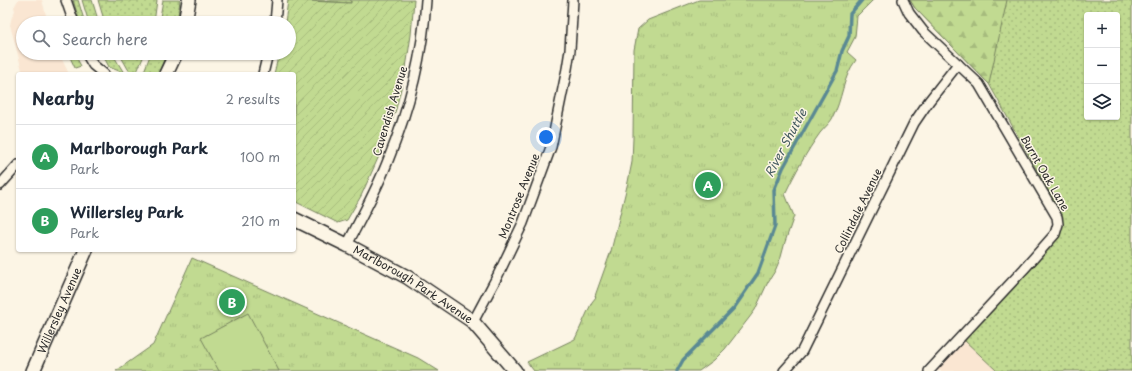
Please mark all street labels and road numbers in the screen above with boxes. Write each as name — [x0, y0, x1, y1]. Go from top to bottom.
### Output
street label: Cavendish Avenue — [368, 64, 411, 158]
street label: Burnt Oak Lane — [1017, 132, 1074, 214]
street label: Montrose Avenue — [494, 151, 543, 241]
street label: Collindale Avenue — [830, 165, 886, 256]
street label: Marlborough Park Avenue — [350, 241, 476, 327]
street label: Willersley Avenue — [33, 265, 85, 356]

